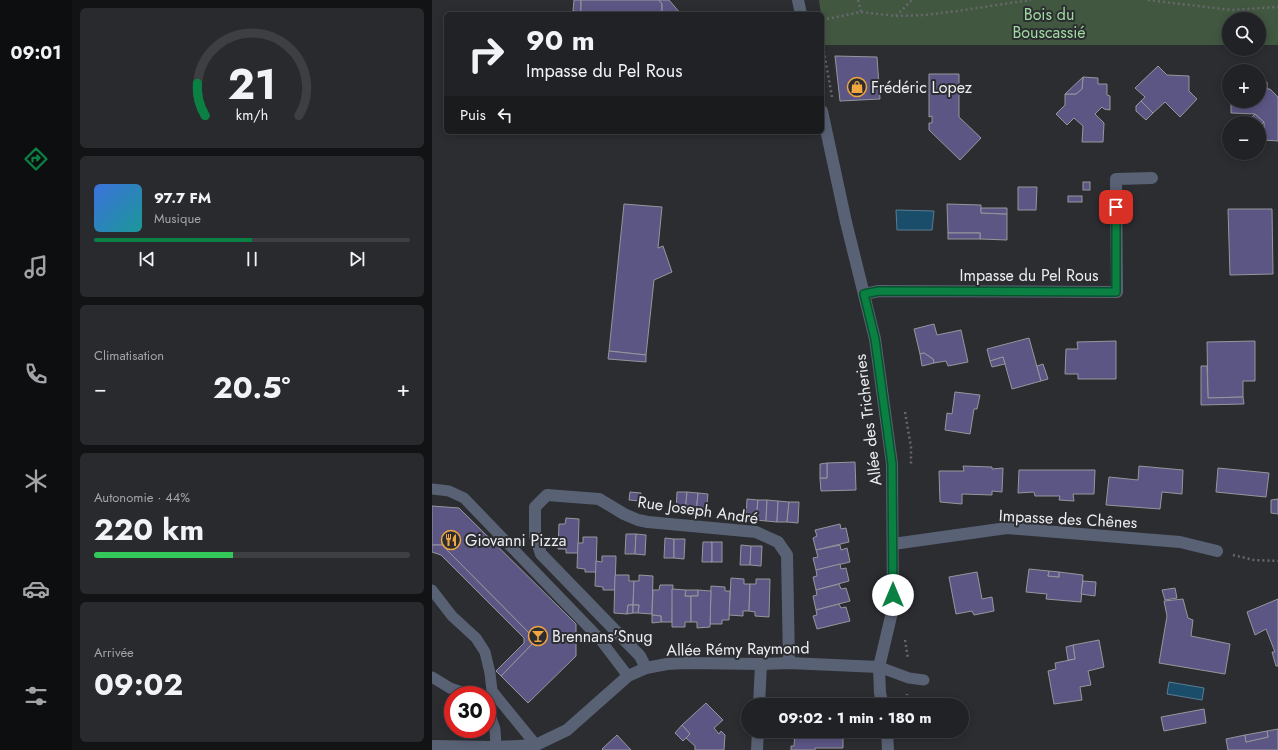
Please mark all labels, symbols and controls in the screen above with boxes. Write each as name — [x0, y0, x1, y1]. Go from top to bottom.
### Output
park label: Bois du Bouscassié — [1012, 3, 1086, 44]
map controls — [1222, 12, 1266, 160]
button: search — [1222, 12, 1266, 56]
text: 90 m — [526, 20, 595, 61]
icon: right — [460, 28, 512, 80]
text: 09:01 — [11, 40, 61, 66]
text: 21 — [228, 54, 276, 115]
text: Impasse du Pel Rous — [526, 58, 682, 84]
button: + — [1222, 64, 1266, 108]
shop icon: Frédéric Lopez — [846, 76, 868, 98]
place label: Frédéric Lopez — [871, 76, 973, 99]
text: Puis — [460, 104, 486, 126]
icon: left — [494, 104, 516, 126]
text: km/h — [236, 105, 268, 125]
button: − — [1222, 116, 1266, 160]
icon: directions — [22, 145, 50, 173]
text: 97.7 FM — [154, 187, 211, 209]
pin — [1099, 190, 1133, 224]
icon: arrive — [1105, 196, 1127, 218]
text: Musique — [154, 209, 201, 228]
icon: previous — [136, 248, 158, 270]
icon: pause — [241, 248, 263, 270]
icon: next — [346, 248, 368, 270]
icon: music — [22, 253, 50, 281]
street label: Impasse du Pel Rous — [959, 264, 1099, 287]
text: Climatisation — [94, 346, 164, 365]
street label: Allée des Tricheries — [849, 353, 887, 487]
icon: phone — [22, 360, 50, 388]
text: 20.5° — [213, 366, 290, 409]
text: − — [94, 372, 107, 404]
text: + — [396, 372, 410, 404]
icon: climate — [22, 467, 50, 495]
text: Autonomie · 44% — [94, 488, 190, 507]
street label: Rue Joseph André — [636, 490, 760, 530]
street label: Impasse des Chênes — [998, 504, 1138, 534]
text: 220 km — [94, 508, 204, 551]
restaurant icon: Giovanni Pizza — [440, 529, 462, 551]
place label: Giovanni Pizza — [465, 529, 566, 552]
position arrow — [872, 574, 914, 616]
icon: car — [22, 575, 50, 603]
bar icon: Brennans'Snug — [527, 625, 549, 647]
place label: Brennans'Snug — [552, 625, 653, 648]
street label: Allée Rémy Raymond — [666, 636, 810, 662]
text: Arrivée — [94, 643, 134, 662]
text: 09:02 — [94, 663, 183, 706]
icon: filters — [22, 682, 50, 710]
speed limit sign: 30 — [444, 686, 496, 738]
text: 09:02 · 1 min · 180 m — [778, 707, 932, 729]

